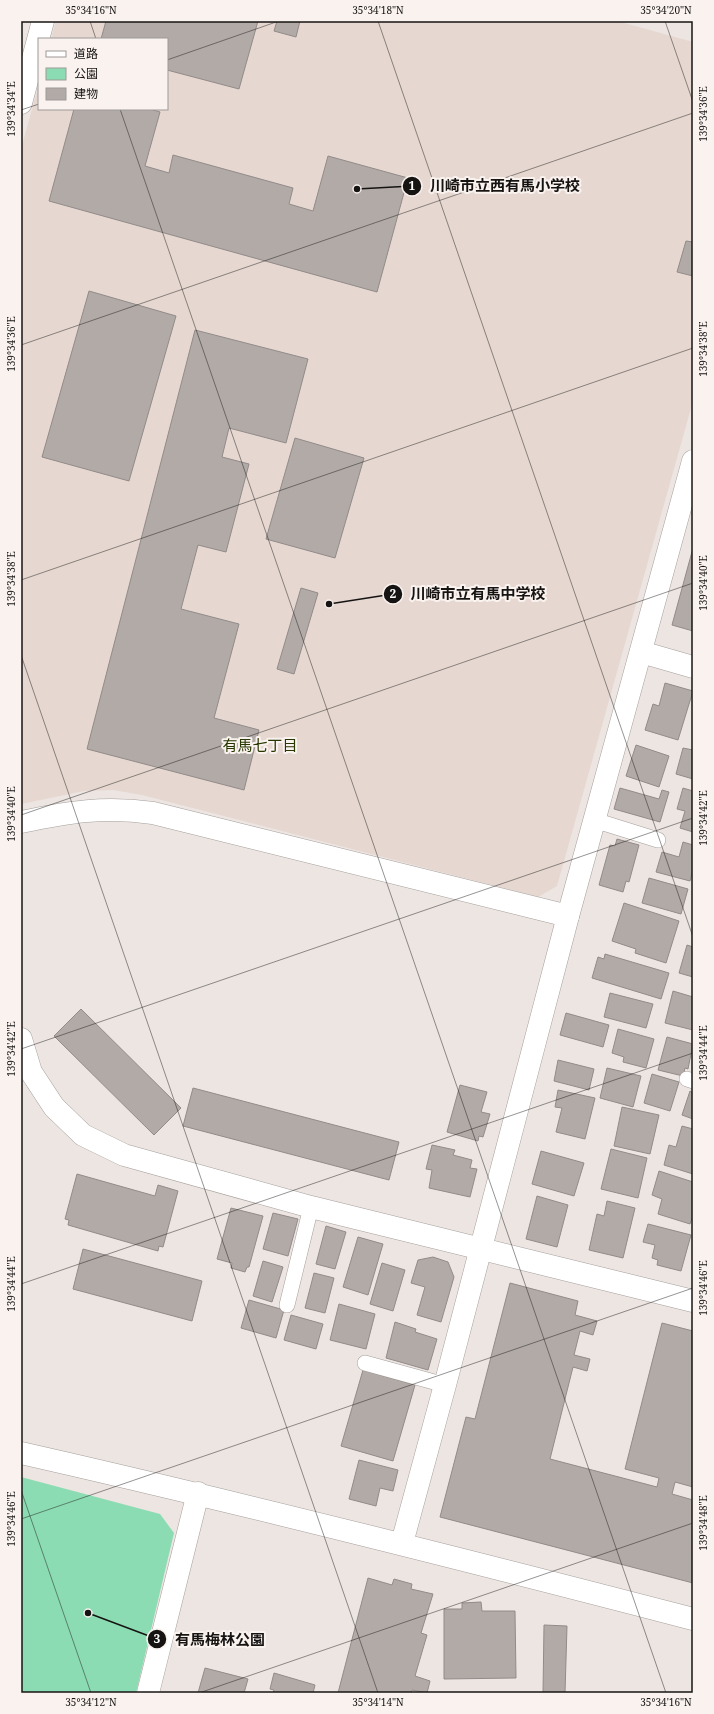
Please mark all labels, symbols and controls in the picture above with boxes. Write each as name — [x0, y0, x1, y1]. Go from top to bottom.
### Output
text: 35°34'16"N — [65, 3, 117, 17]
text: 35°34'18"N — [352, 3, 404, 17]
text: 35°34'20"N — [640, 3, 692, 17]
legend — [38, 38, 168, 110]
text: 道路 — [74, 45, 98, 62]
text: 公園 — [74, 65, 98, 82]
text: 139°34'34"E — [4, 81, 18, 137]
text: 建物 — [74, 85, 98, 102]
text: 139°34'36"E — [696, 86, 710, 142]
callout: 川崎市立西有馬小学校 — [402, 172, 588, 199]
text: 川崎市立西有馬小学校 — [430, 175, 580, 195]
text: 1 — [409, 177, 416, 194]
text: 139°34'36"E — [4, 316, 18, 372]
text: 139°34'38"E — [696, 321, 710, 377]
text: 139°34'38"E — [4, 551, 18, 607]
text: 139°34'40"E — [696, 555, 710, 611]
callout: 川崎市立有馬中学校 — [383, 580, 554, 607]
text: 川崎市立有馬中学校 — [410, 583, 546, 603]
text: 2 — [390, 585, 397, 602]
district label: 有馬七丁目 — [222, 735, 298, 755]
text: 139°34'40"E — [4, 786, 18, 842]
text: 139°34'42"E — [696, 790, 710, 846]
text: 139°34'42"E — [4, 1021, 18, 1077]
text: 139°34'44"E — [696, 1025, 710, 1081]
text: 139°34'44"E — [4, 1256, 18, 1312]
text: 139°34'46"E — [696, 1260, 710, 1316]
text: 139°34'46"E — [4, 1491, 18, 1547]
text: 139°34'48"E — [696, 1495, 710, 1551]
callout: 有馬梅林公園 — [147, 1626, 273, 1653]
text: 有馬梅林公園 — [175, 1629, 265, 1649]
text: 3 — [154, 1630, 161, 1647]
text: 35°34'12"N — [65, 1695, 117, 1709]
text: 35°34'14"N — [352, 1695, 404, 1709]
text: 35°34'16"N — [640, 1695, 692, 1709]

